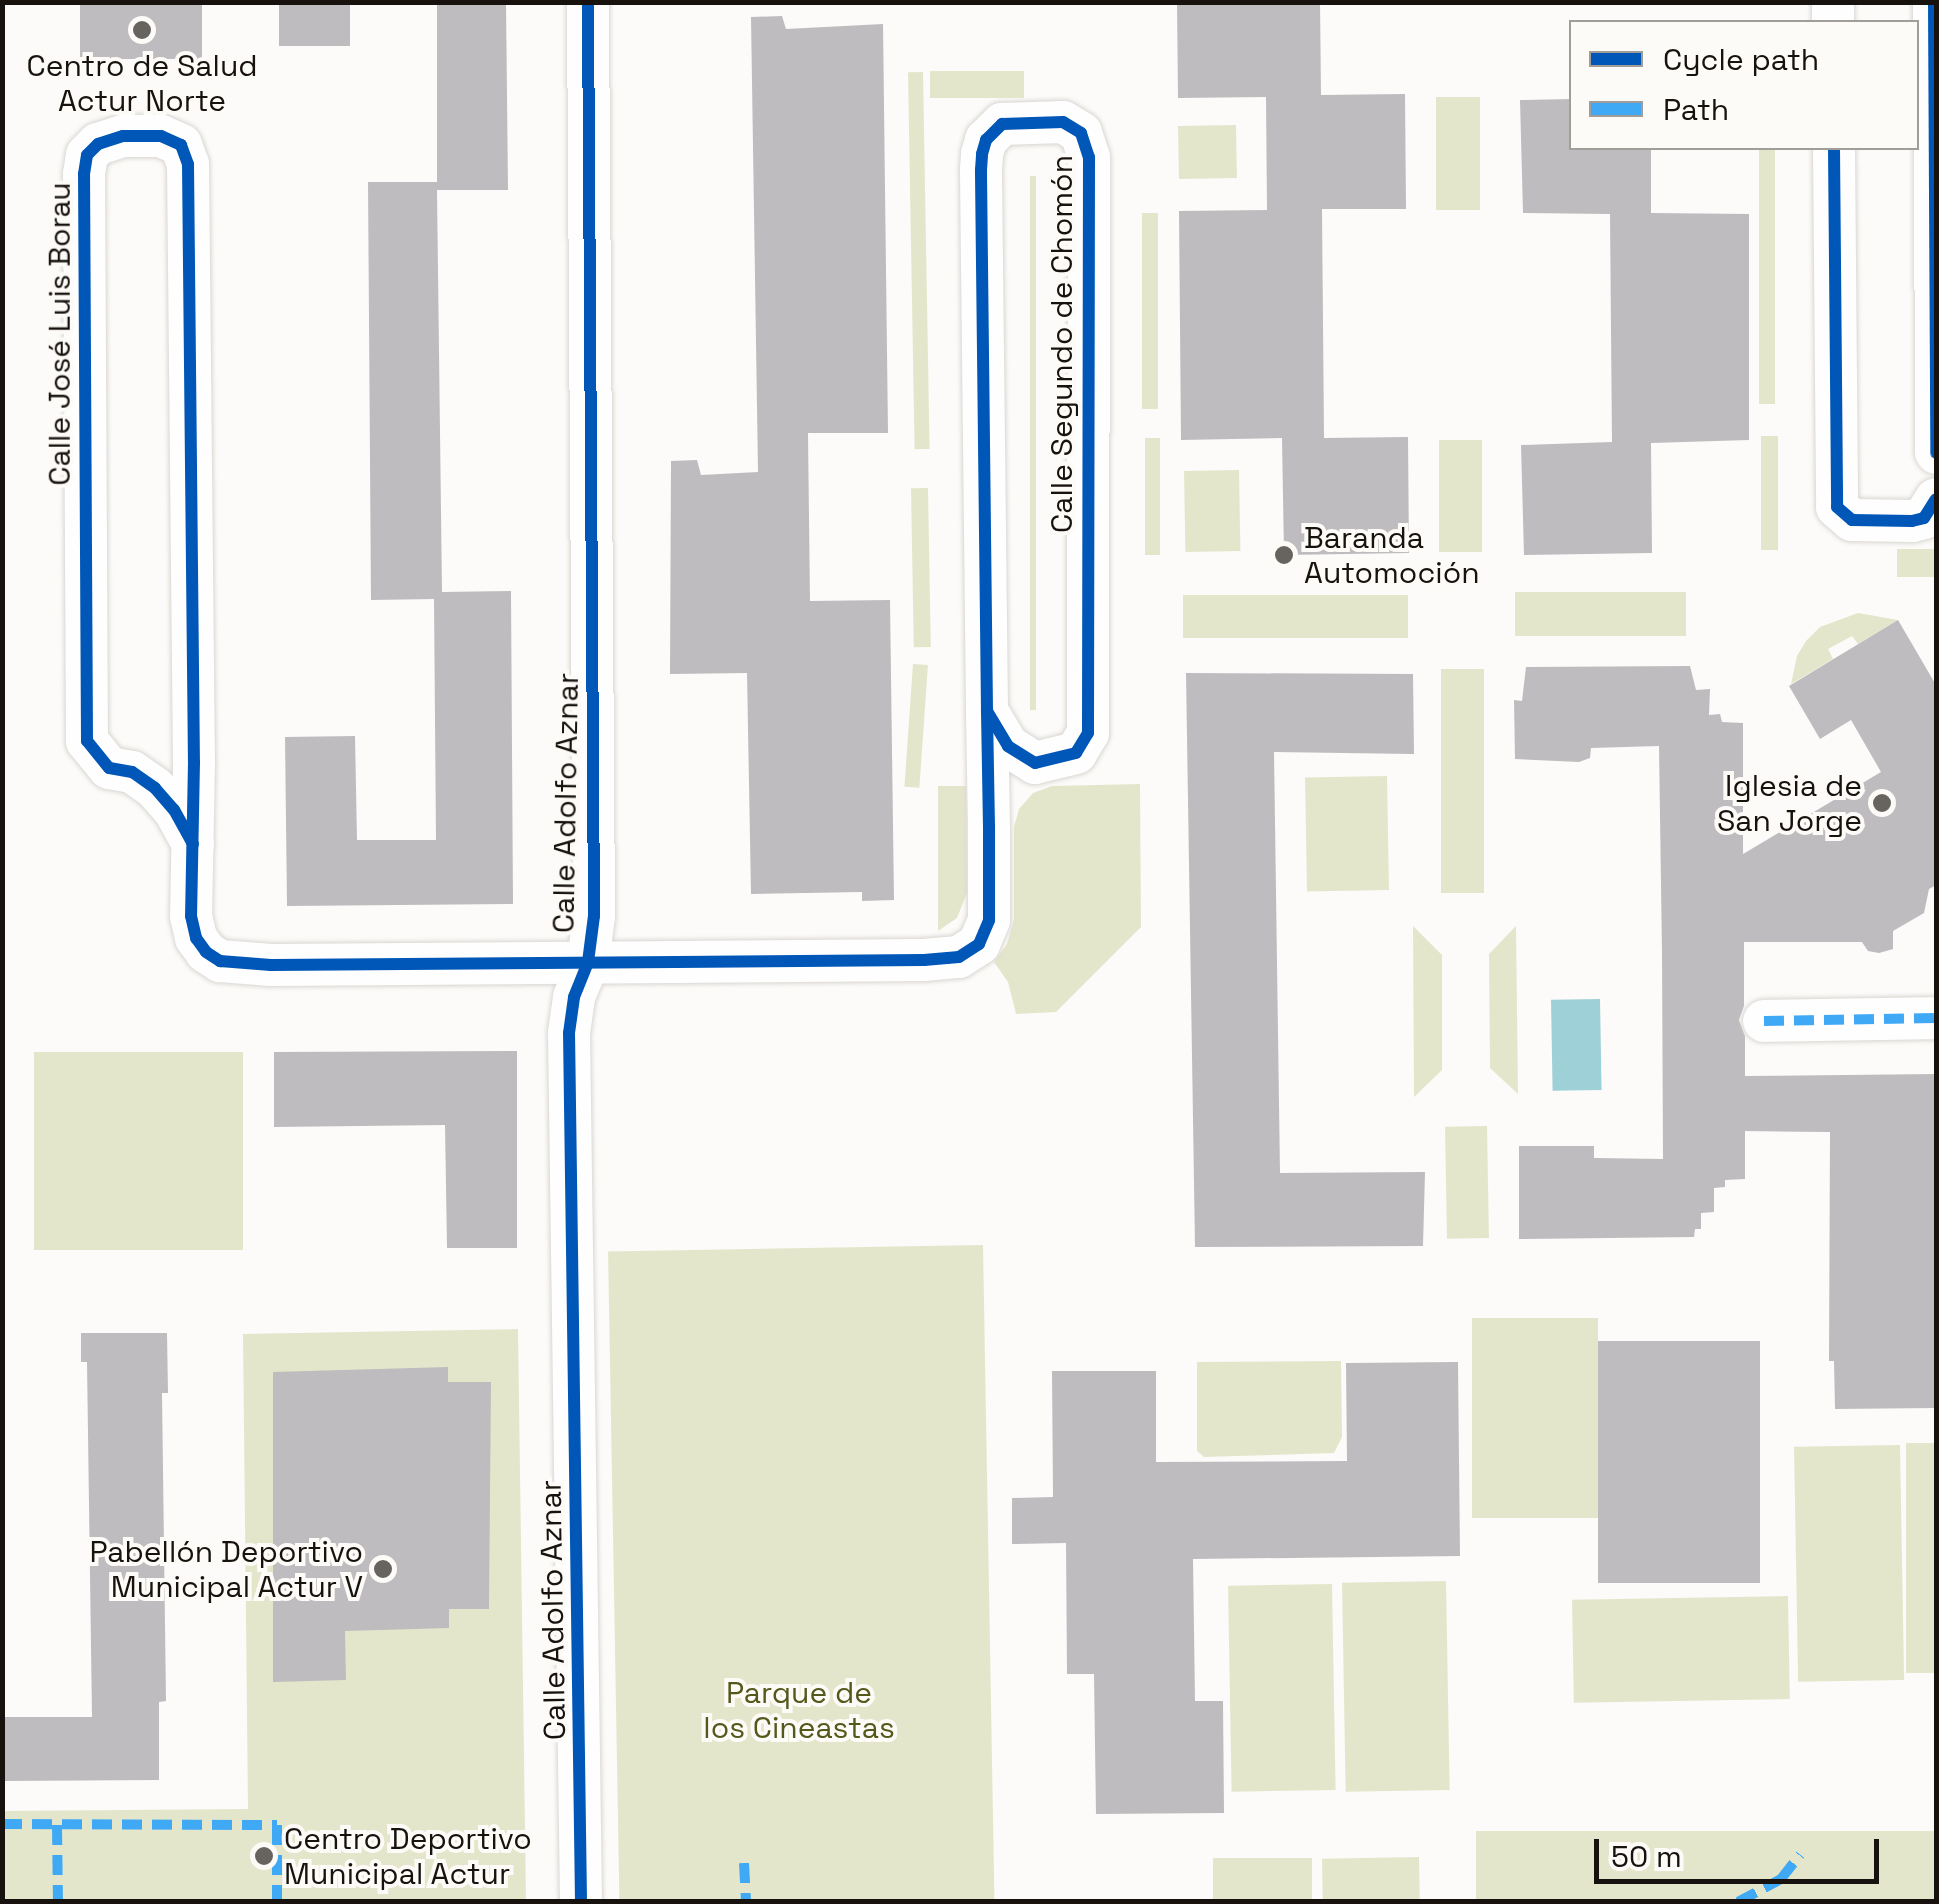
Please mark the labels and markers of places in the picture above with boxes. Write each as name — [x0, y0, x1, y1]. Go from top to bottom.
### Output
marker: Centro de Salud Actur Norte — [129, 17, 155, 43]
place label: Centro de Salud Actur Norte — [26, 48, 258, 118]
place label: Baranda Automoción — [1304, 520, 1480, 590]
marker: Baranda Automoción — [1273, 544, 1295, 566]
place label: Iglesia de San Jorge — [1717, 768, 1862, 838]
marker: Iglesia de San Jorge — [1871, 792, 1893, 814]
place label: Pabellón Deportivo Municipal Actur V — [90, 1534, 363, 1604]
marker: Pabellón Deportivo Municipal Actur V — [372, 1558, 394, 1580]
place label: Centro Deportivo Municipal Actur — [284, 1821, 532, 1892]
marker: Centro Deportivo Municipal Actur — [253, 1845, 275, 1867]

